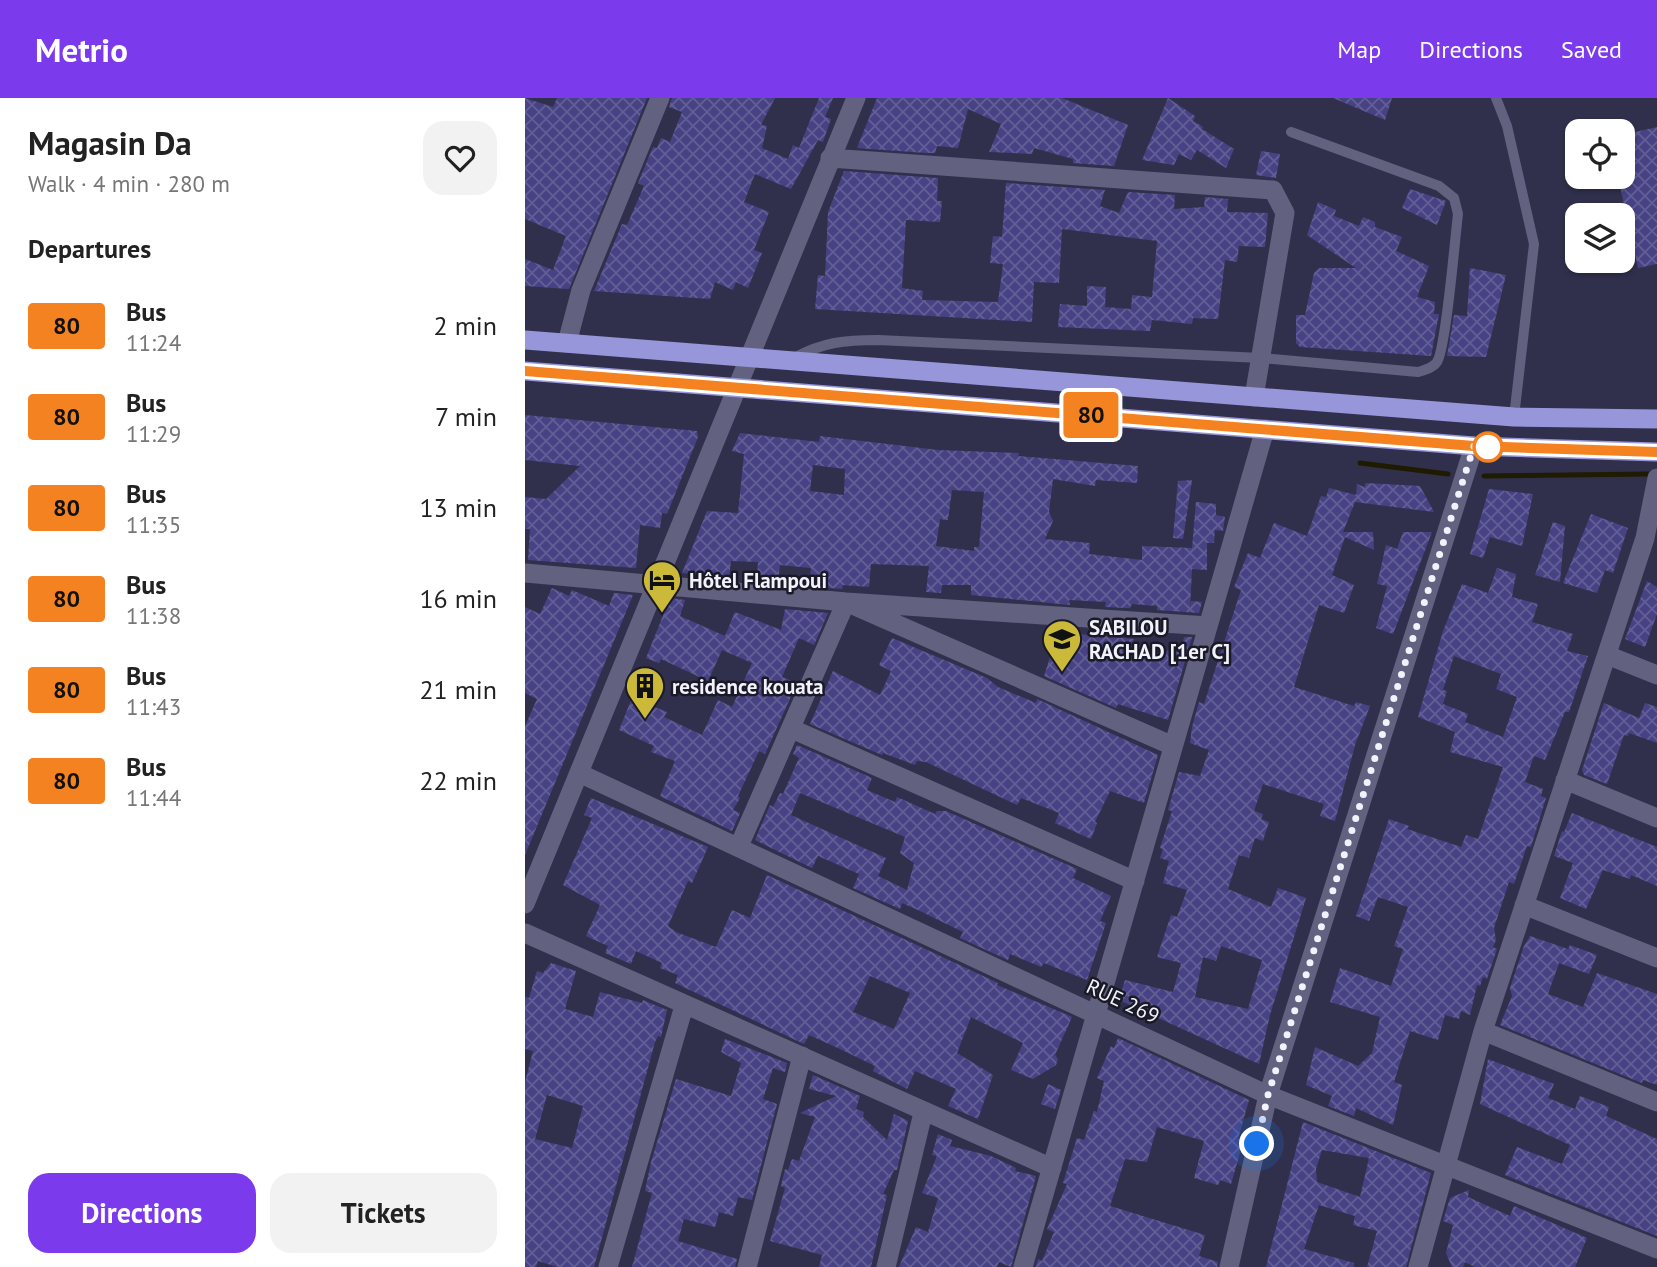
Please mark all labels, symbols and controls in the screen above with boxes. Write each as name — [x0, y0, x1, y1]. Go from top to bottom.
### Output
text: Metrio — [35, 28, 128, 71]
text: Map — [1337, 34, 1381, 65]
text: Directions — [1419, 34, 1523, 65]
text: Saved — [1561, 34, 1622, 65]
map controls — [1565, 119, 1635, 273]
button: locate — [1565, 119, 1635, 189]
text: Magasin Da — [28, 121, 192, 164]
button: heart — [423, 121, 497, 195]
text: Walk · 4 min · 280 m — [28, 169, 230, 198]
button: layers — [1565, 203, 1635, 273]
text: Departures — [28, 232, 151, 265]
text: Bus — [126, 295, 166, 328]
text: 2 min — [434, 309, 497, 342]
text: 80 — [53, 310, 80, 341]
text: 11:24 — [126, 328, 181, 357]
text: Bus — [126, 386, 166, 419]
line badge: 80 — [1059, 392, 1123, 438]
text: 80 — [1077, 399, 1105, 430]
text: 7 min — [435, 400, 497, 433]
text: 80 — [53, 401, 80, 432]
text: 11:29 — [126, 419, 181, 448]
unlabelled marker — [1473, 432, 1503, 462]
text: Bus — [126, 477, 166, 510]
text: 13 min — [419, 491, 497, 524]
text: 80 — [53, 492, 80, 523]
text: 11:35 — [126, 510, 181, 539]
hotel icon: Hôtel Flampoui — [641, 559, 683, 614]
place label: Hôtel Flampoui — [689, 567, 827, 594]
text: Bus — [126, 568, 166, 601]
text: 16 min — [419, 582, 497, 615]
text: 80 — [53, 583, 80, 614]
text: 11:38 — [126, 601, 181, 630]
place label: SABILOU RACHAD [1er C] — [1089, 614, 1230, 665]
school or university icon: SABILOU RACHAD [1er C] — [1041, 618, 1083, 673]
text: Bus — [126, 659, 166, 692]
building icon: residence kouata — [624, 665, 666, 720]
text: 21 min — [419, 673, 497, 706]
place label: residence kouata — [672, 673, 824, 700]
text: 80 — [53, 674, 80, 705]
text: 11:43 — [126, 692, 181, 721]
text: Bus — [126, 750, 166, 783]
text: 22 min — [419, 764, 497, 797]
text: 80 — [53, 765, 80, 796]
text: 11:44 — [126, 783, 181, 812]
street label: RUE 269 — [1082, 972, 1164, 1030]
your location — [1239, 1126, 1274, 1161]
button: Directions — [28, 1173, 256, 1253]
button: Tickets — [270, 1173, 497, 1253]

